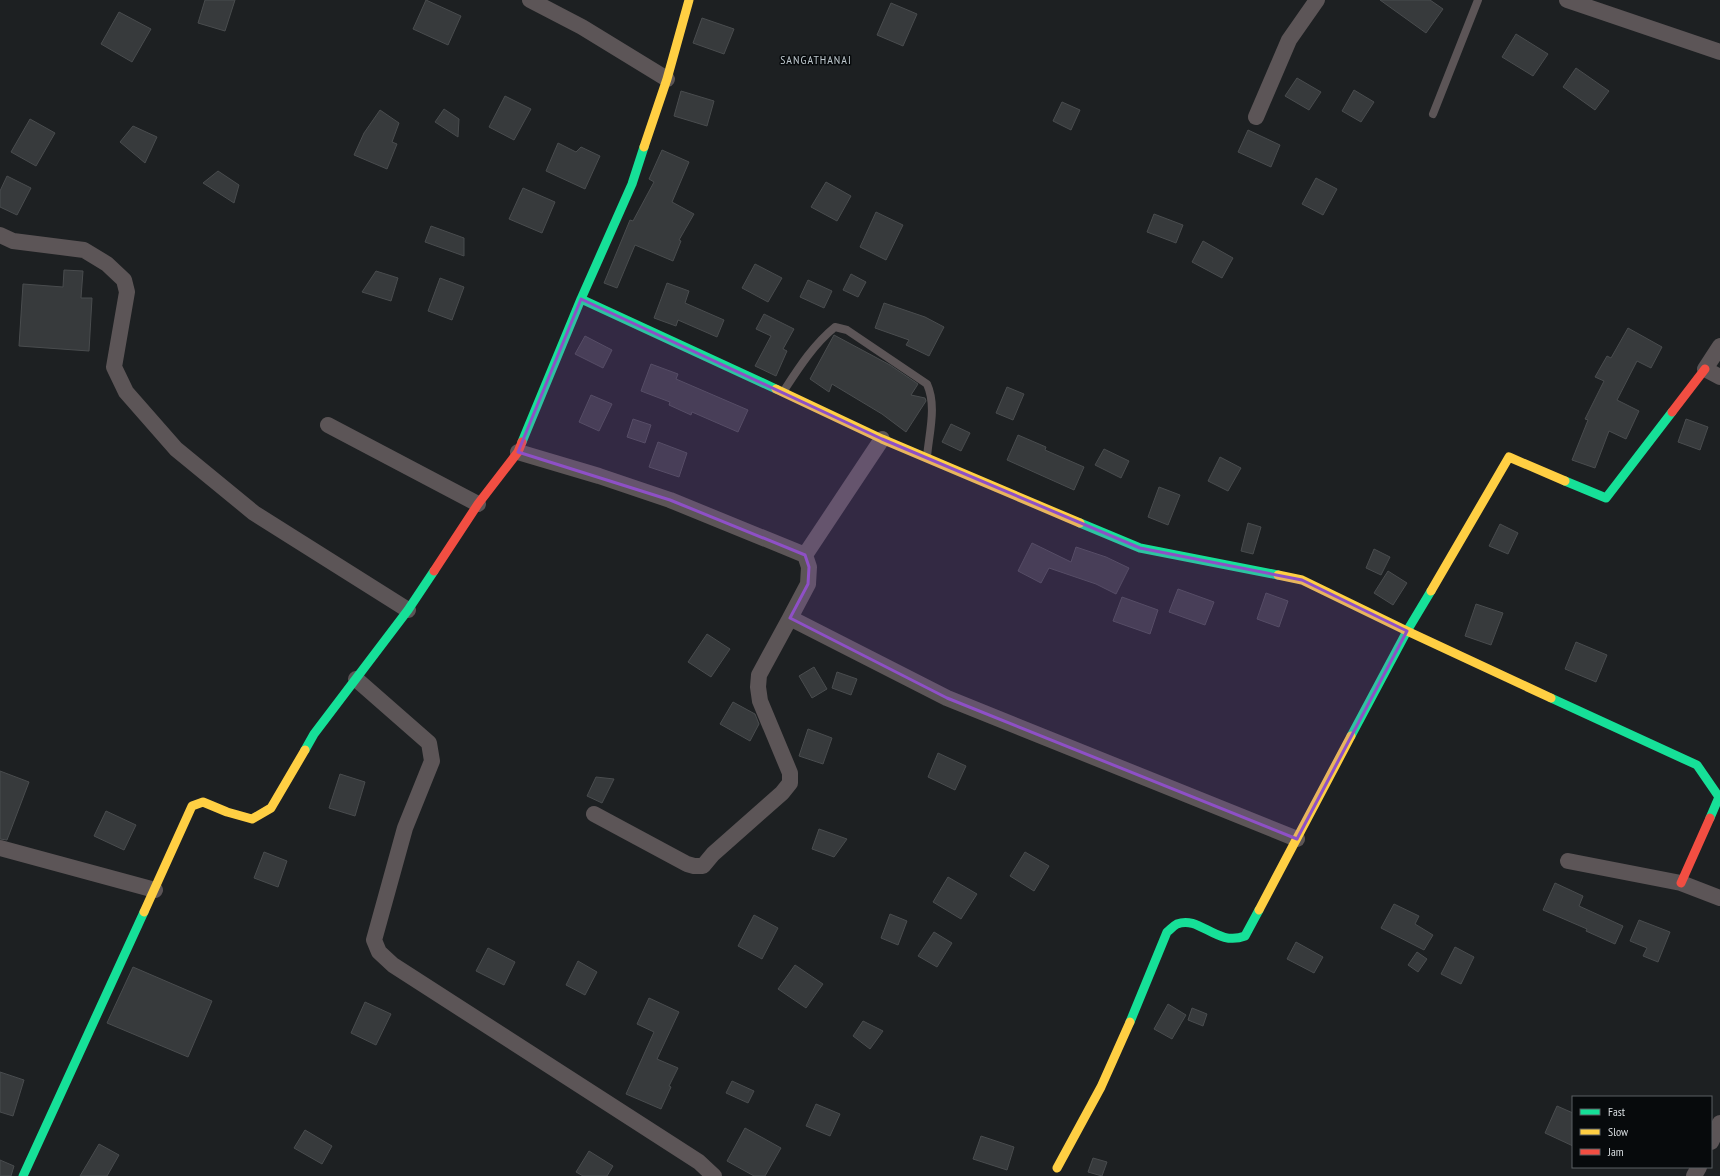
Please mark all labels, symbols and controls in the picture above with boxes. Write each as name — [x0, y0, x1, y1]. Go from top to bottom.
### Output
district label: SANGATHANAI — [780, 52, 852, 67]
legend — [1572, 1096, 1712, 1168]
text: Fast — [1608, 1104, 1626, 1119]
text: Slow — [1608, 1124, 1629, 1139]
text: Jam — [1607, 1144, 1624, 1159]

